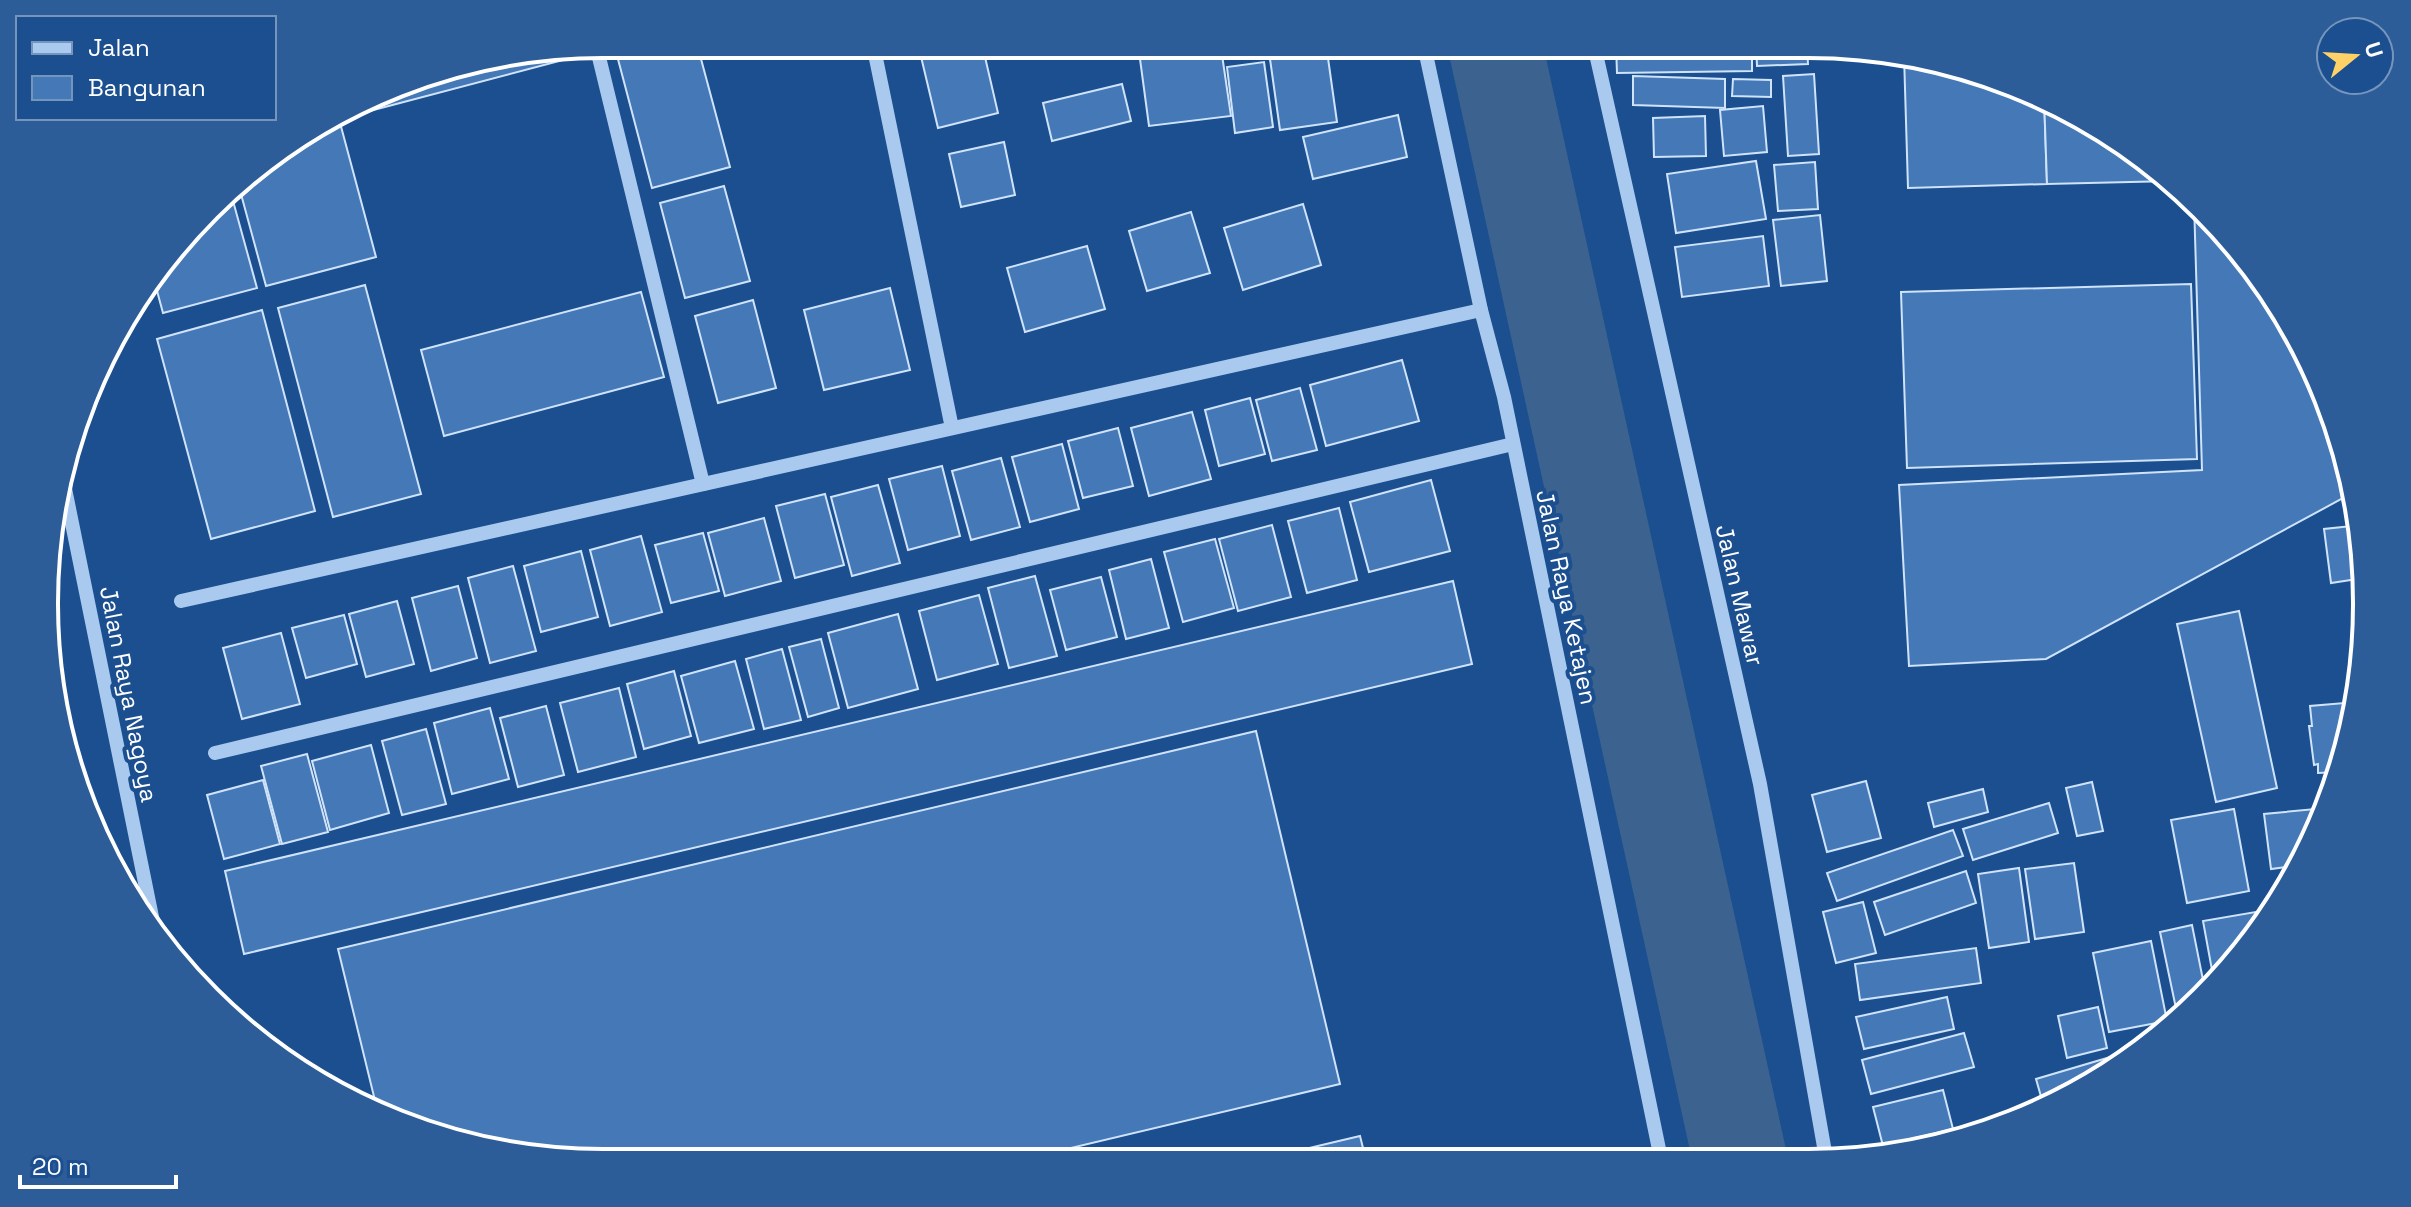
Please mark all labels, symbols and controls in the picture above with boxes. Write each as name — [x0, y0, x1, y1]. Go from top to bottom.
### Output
legend — [16, 16, 276, 120]
north arrow — [2315, 16, 2395, 96]
text: Jalan — [88, 32, 150, 63]
text: U — [2358, 38, 2390, 61]
text: Bangunan — [88, 72, 206, 103]
street label: Jalan Raya Ketajen — [1529, 487, 1605, 707]
street label: Jalan Mawar — [1709, 521, 1771, 669]
street label: Jalan Raya Nagoya — [93, 583, 165, 805]
scale bar — [20, 1139, 176, 1189]
text: 20 m — [32, 1151, 89, 1182]

